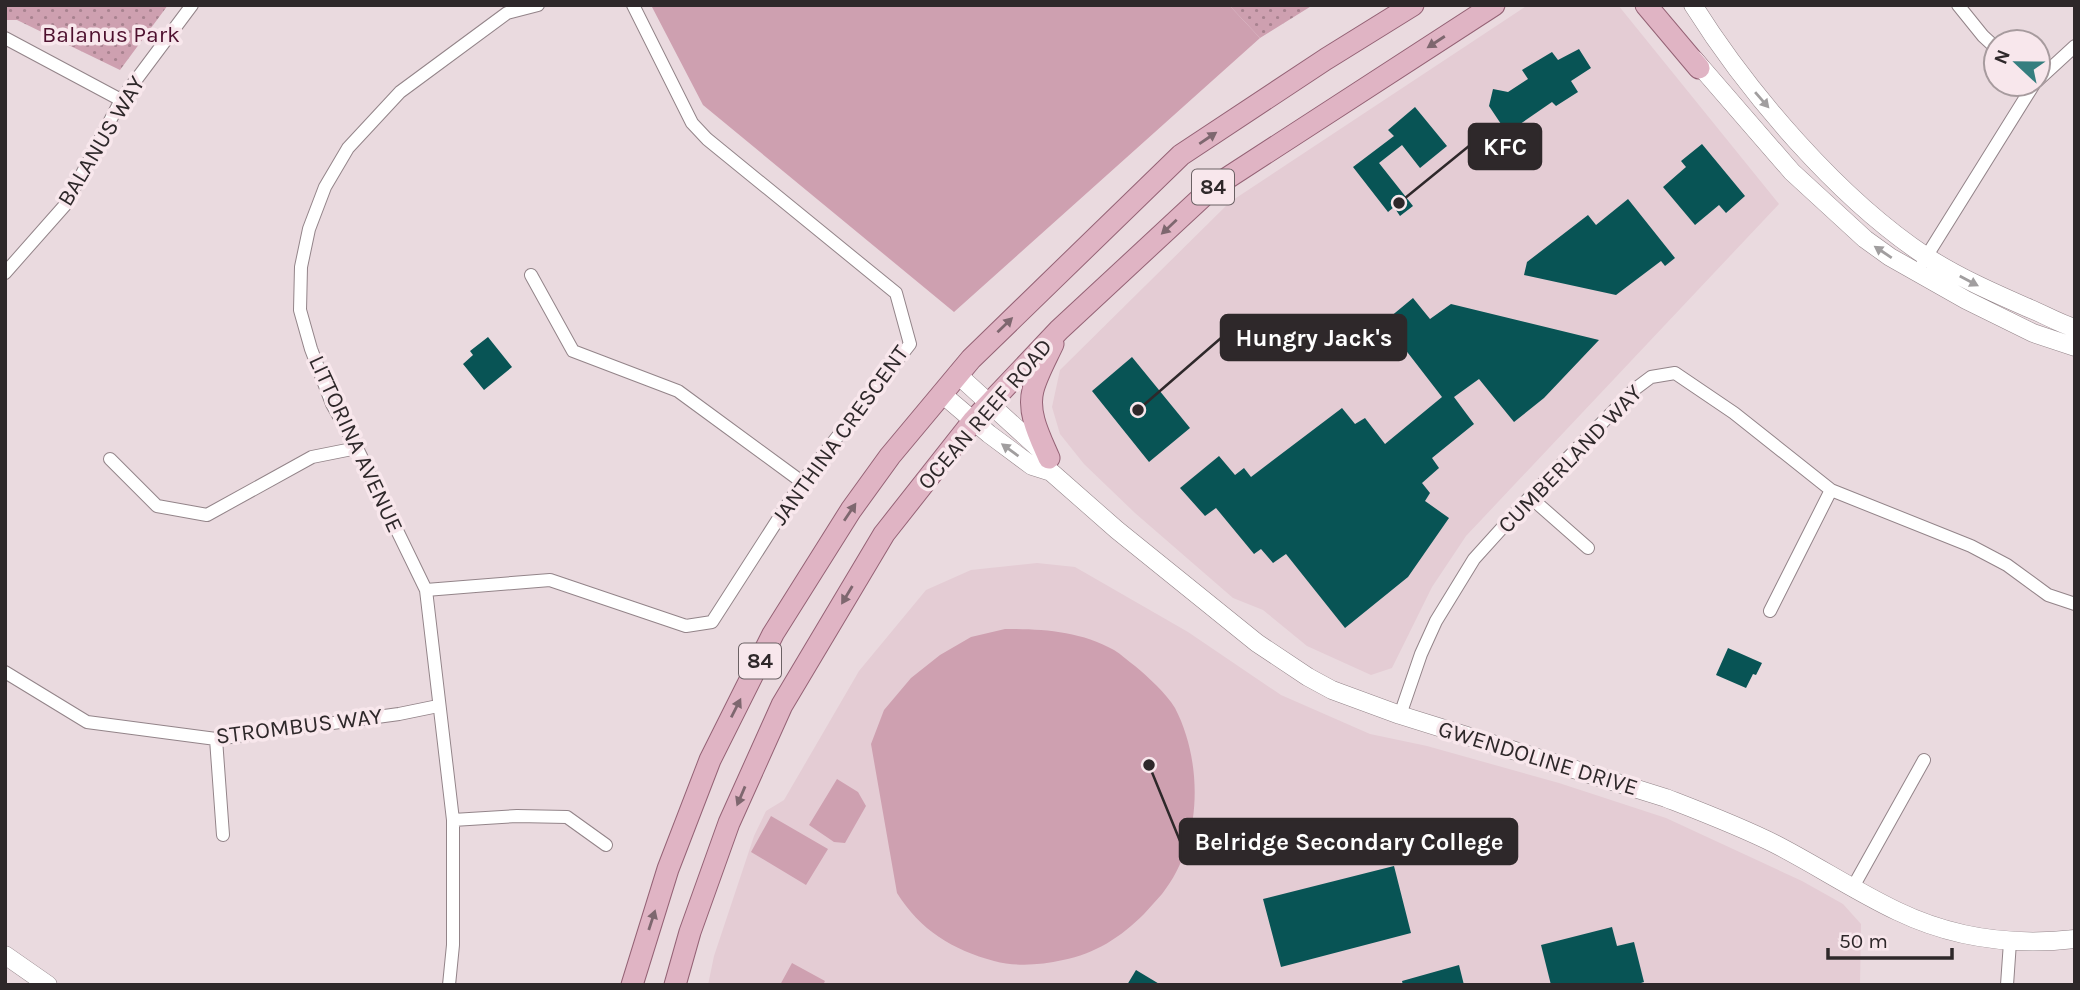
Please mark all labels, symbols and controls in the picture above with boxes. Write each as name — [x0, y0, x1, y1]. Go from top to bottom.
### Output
park label: Balanus Park — [42, 21, 180, 48]
north arrow — [1982, 28, 2052, 98]
one-way arrow — [1427, 36, 1446, 49]
text: N — [1989, 47, 2015, 67]
street label: BALANUS WAY — [52, 71, 151, 211]
one-way arrow — [1754, 91, 1770, 108]
callout: KFC — [1469, 124, 1541, 169]
one-way arrow — [1198, 131, 1217, 144]
text: KFC — [1483, 133, 1527, 161]
road number: 84 — [1192, 170, 1234, 204]
one-way arrow — [1161, 219, 1178, 235]
one-way arrow — [1874, 245, 1892, 259]
one-way arrow — [1959, 275, 1979, 286]
callout: Hungry Jack's — [1221, 315, 1406, 360]
one-way arrow — [996, 318, 1013, 334]
text: Hungry Jack's — [1235, 324, 1393, 352]
street label: OCEAN REEF ROAD — [912, 333, 1058, 495]
street label: JANTHINA CRESCENT — [766, 340, 914, 530]
street label: LITTORINA AVENUE — [303, 351, 409, 537]
street label: CUMBERLAND WAY — [1492, 379, 1648, 539]
one-way arrow — [1001, 443, 1020, 457]
one-way arrow — [843, 503, 857, 521]
one-way arrow — [841, 586, 853, 605]
road number: 84 — [739, 644, 781, 678]
one-way arrow — [730, 698, 741, 718]
street label: STROMBUS WAY — [214, 702, 384, 750]
street label: GWENDOLINE DRIVE — [1435, 715, 1641, 801]
one-way arrow — [735, 786, 746, 807]
callout: Belridge Secondary College — [1180, 819, 1517, 864]
text: Belridge Secondary College — [1195, 828, 1503, 856]
one-way arrow — [647, 909, 658, 930]
scale bar — [1828, 916, 1952, 960]
text: 50 m — [1839, 929, 1888, 953]

